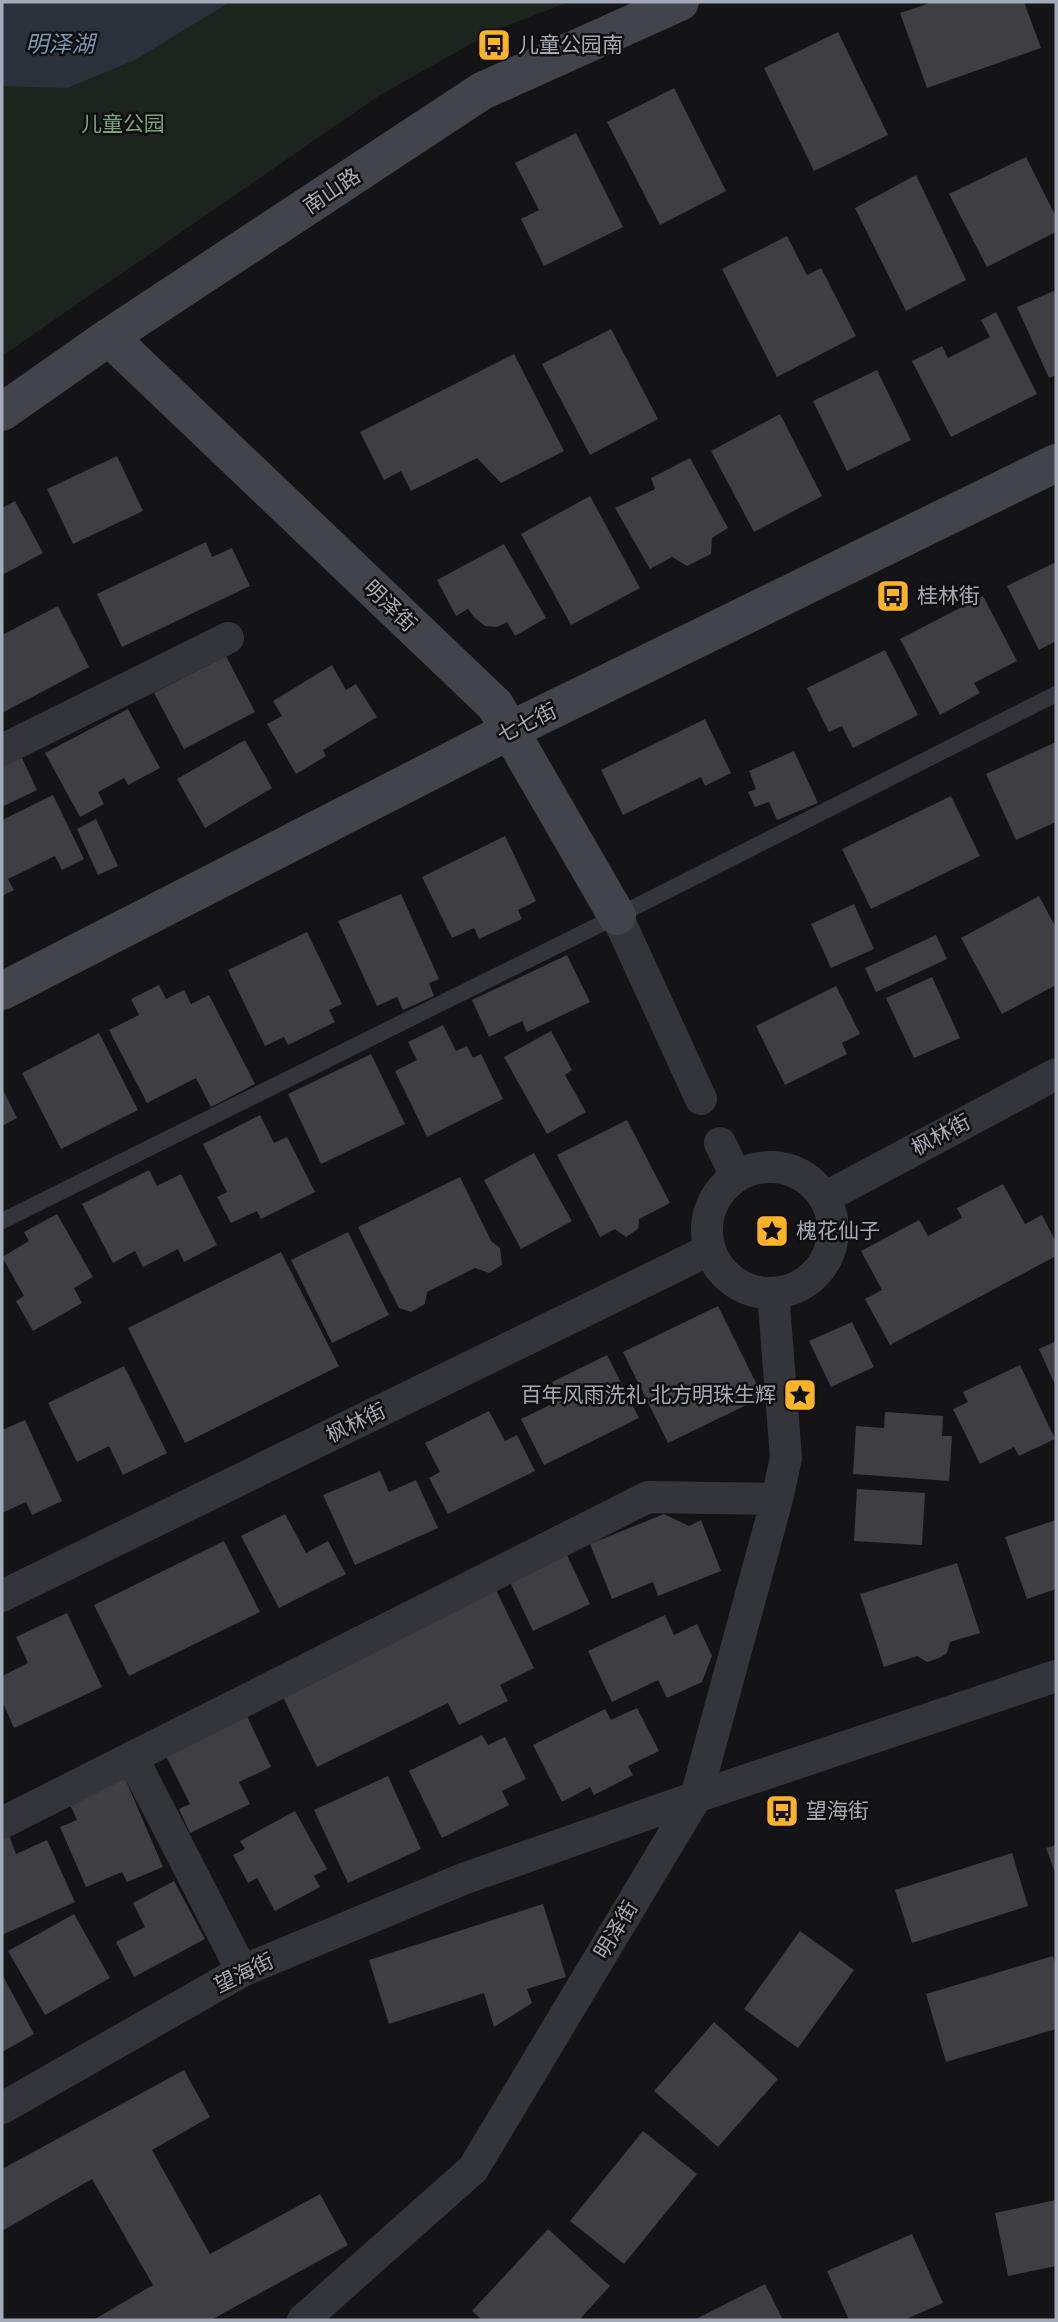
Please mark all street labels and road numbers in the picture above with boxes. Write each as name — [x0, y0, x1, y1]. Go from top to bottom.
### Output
street label: 南山路 — [300, 164, 364, 218]
street label: 明泽街 — [360, 576, 420, 636]
street label: 七七街 — [494, 699, 560, 747]
street label: 枫林街 — [908, 1110, 974, 1160]
street label: 枫林街 — [323, 1399, 389, 1447]
street label: 明泽街 — [590, 1897, 642, 1963]
street label: 望海街 — [211, 1949, 277, 1997]

